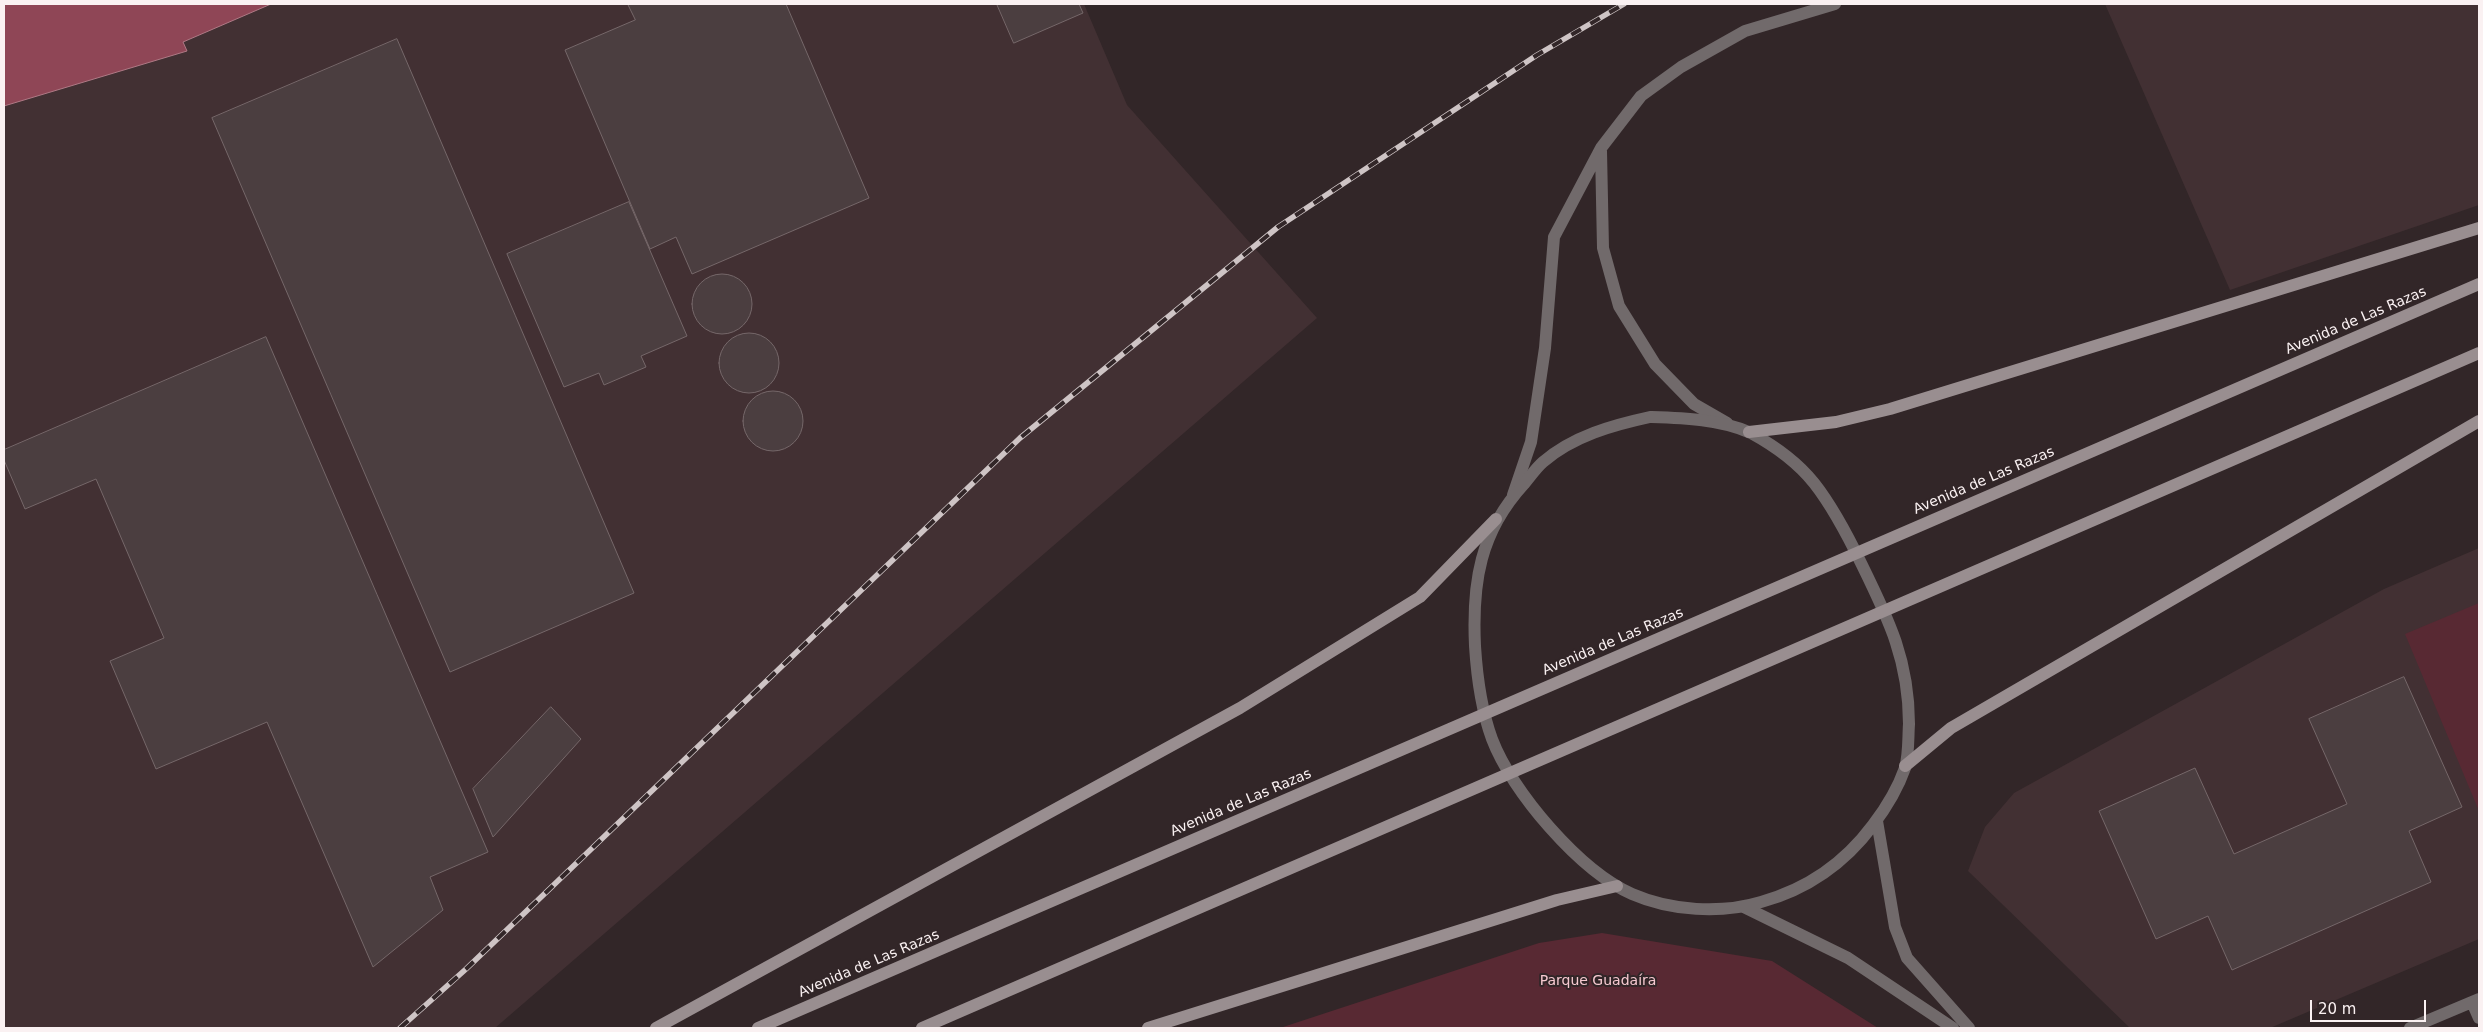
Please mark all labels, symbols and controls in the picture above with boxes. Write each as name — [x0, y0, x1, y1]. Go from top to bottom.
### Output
street label: Avenida de Las Razas — [2283, 284, 2429, 358]
street label: Avenida de Las Razas — [1911, 444, 2057, 518]
street label: Avenida de Las Razas — [1540, 605, 1686, 679]
street label: Avenida de Las Razas — [1168, 766, 1314, 840]
street label: Avenida de Las Razas — [796, 927, 942, 1001]
park label: Parque Guadaíra — [1540, 973, 1656, 989]
scale bar — [2313, 990, 2429, 1022]
text: 20 m — [2318, 1000, 2356, 1018]

